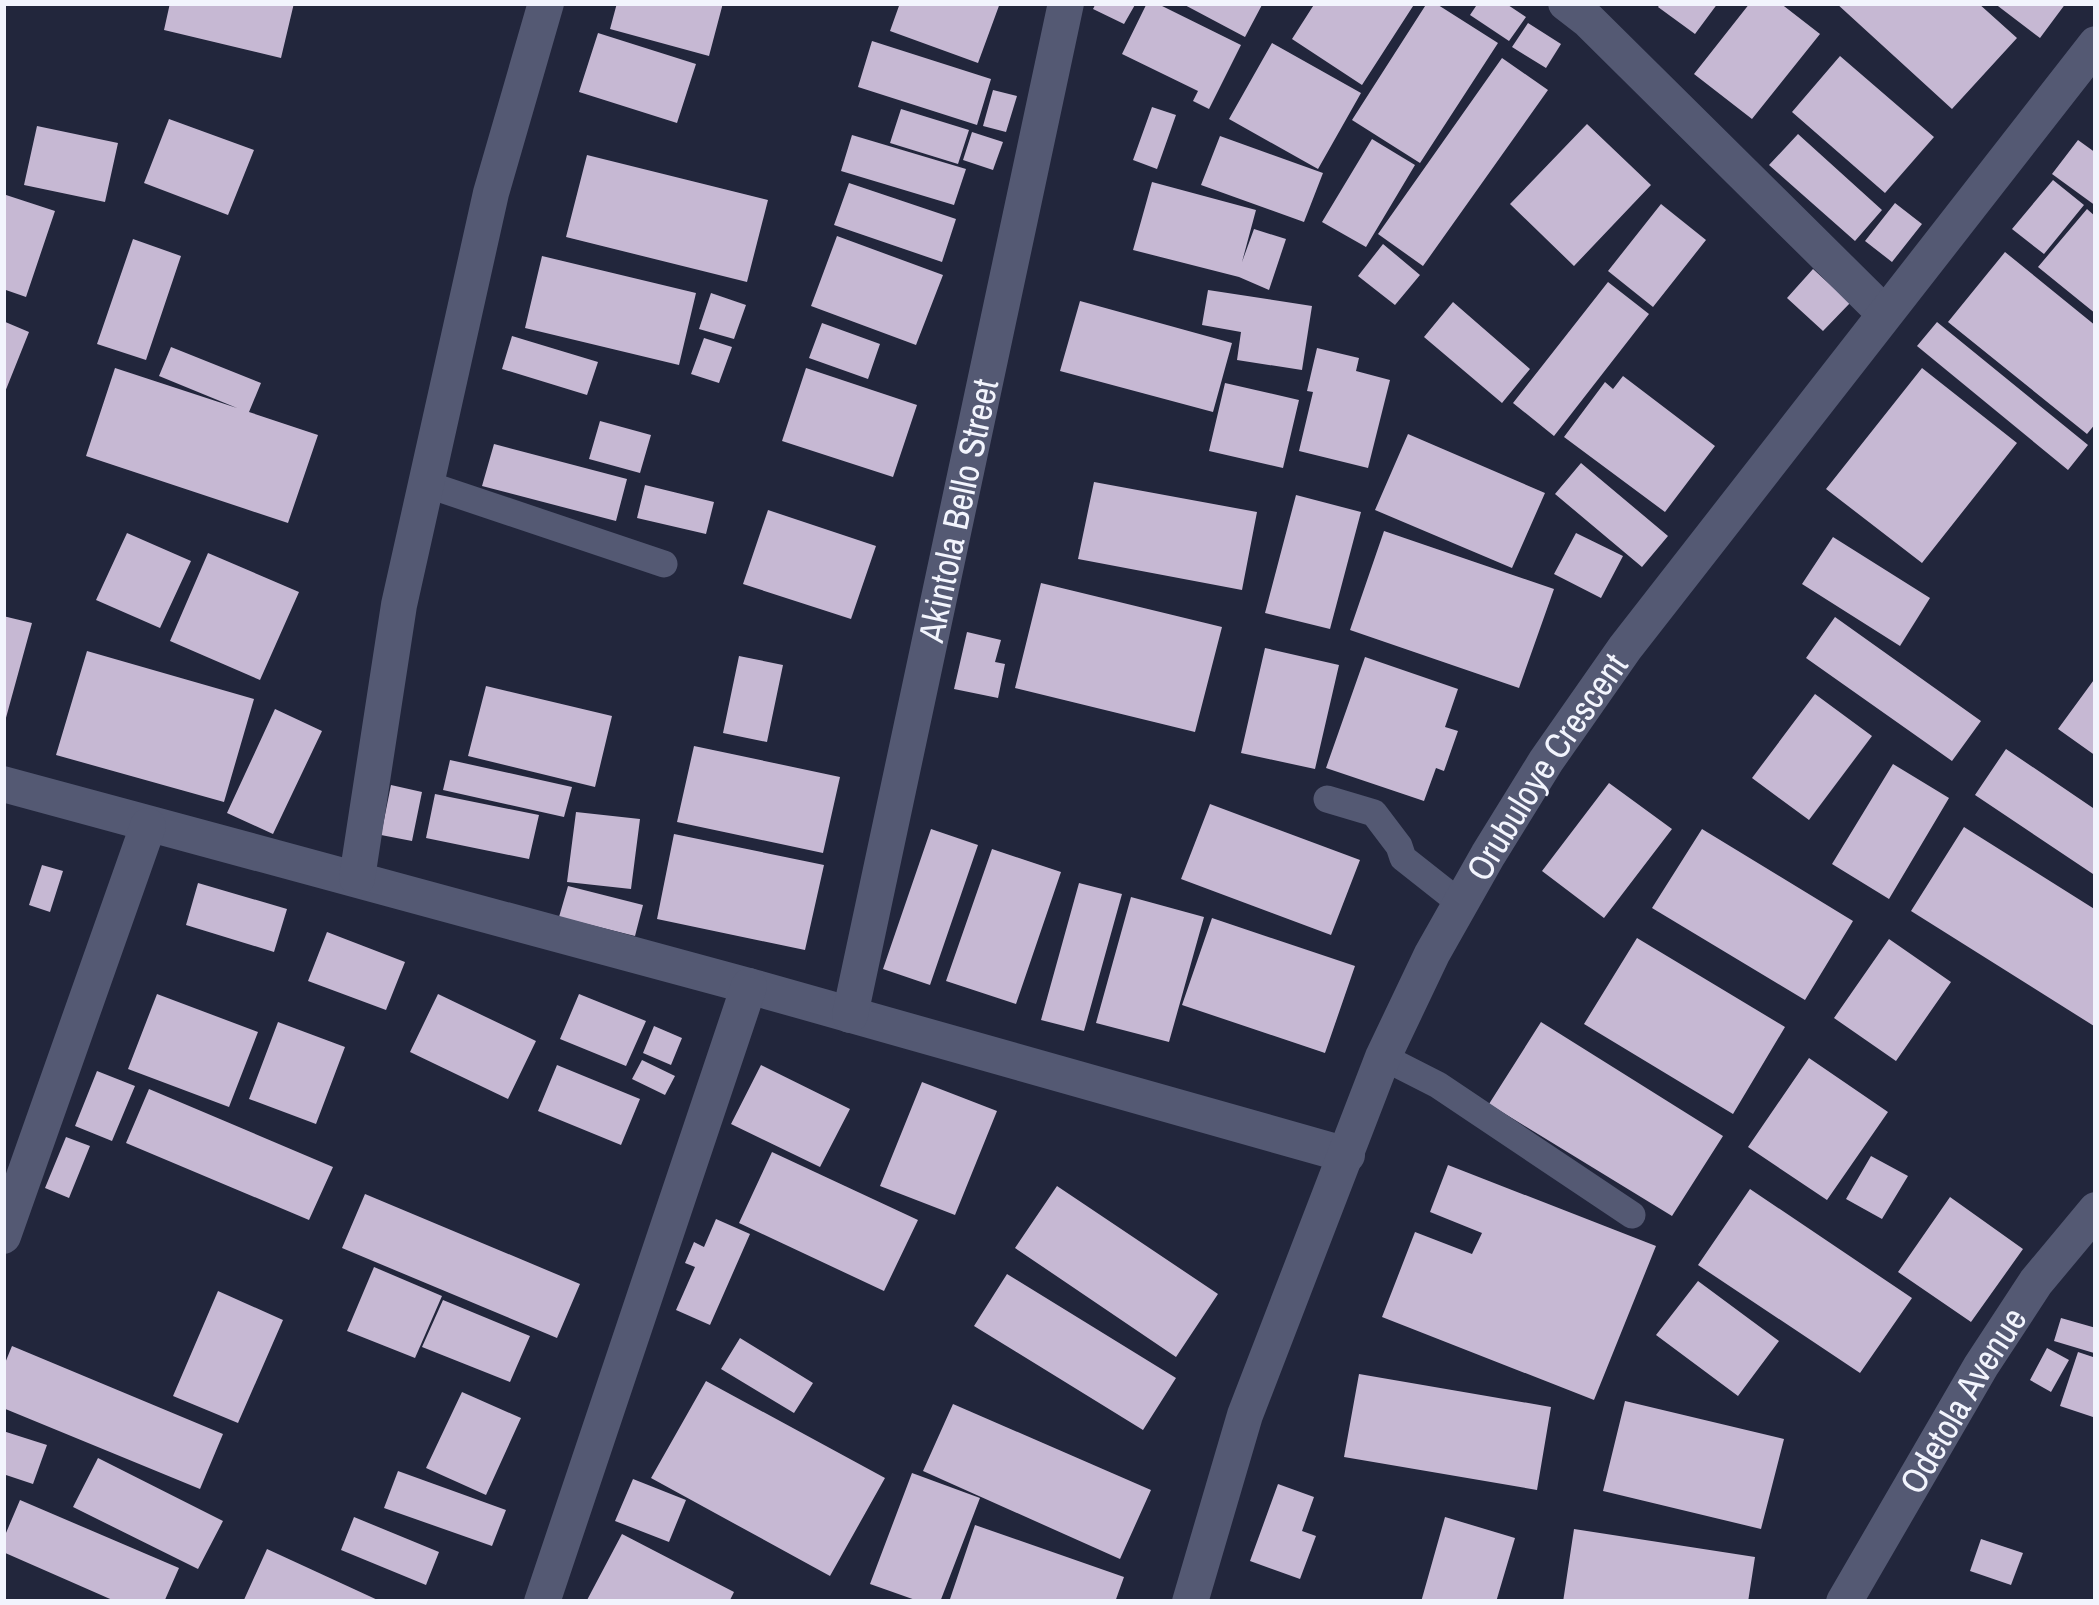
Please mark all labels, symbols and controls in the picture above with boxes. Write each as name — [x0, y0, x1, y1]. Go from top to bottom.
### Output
street label: Akintola Bello Street — [906, 374, 1009, 647]
street label: Orubuloye Crescent — [1454, 644, 1638, 889]
street label: Odetola Avenue — [1888, 1298, 2037, 1502]

